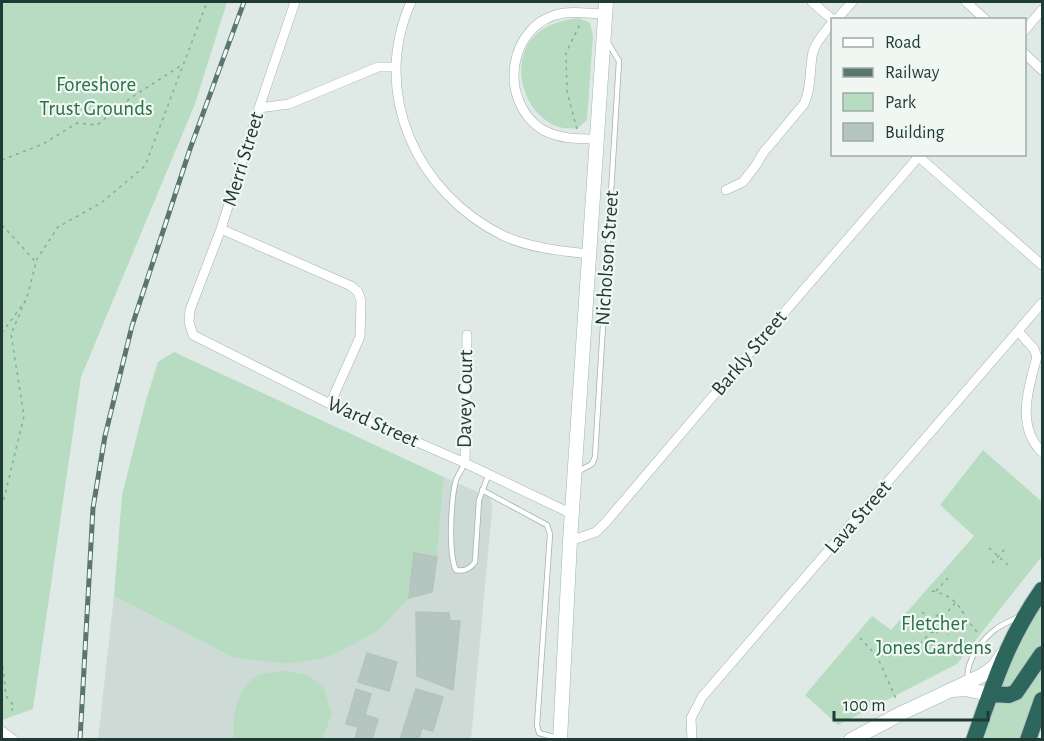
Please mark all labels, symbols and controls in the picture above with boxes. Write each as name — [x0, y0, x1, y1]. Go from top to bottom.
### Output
legend — [831, 18, 1026, 156]
text: Road — [885, 34, 921, 52]
text: Railway — [885, 64, 940, 82]
park label: Foreshore Trust Grounds — [39, 74, 153, 119]
text: Park — [885, 94, 917, 112]
street label: Merri Street — [219, 109, 267, 209]
text: Building — [885, 124, 945, 142]
street label: Nicholson Street — [592, 189, 622, 326]
street label: Barkly Street — [707, 306, 791, 400]
street label: Davey Court — [454, 349, 476, 448]
street label: Ward Street — [324, 393, 422, 452]
street label: Lava Street — [821, 476, 895, 558]
park label: Fletcher Jones Gardens — [876, 613, 992, 658]
scale bar — [834, 684, 988, 722]
text: 100 m — [843, 697, 886, 715]

